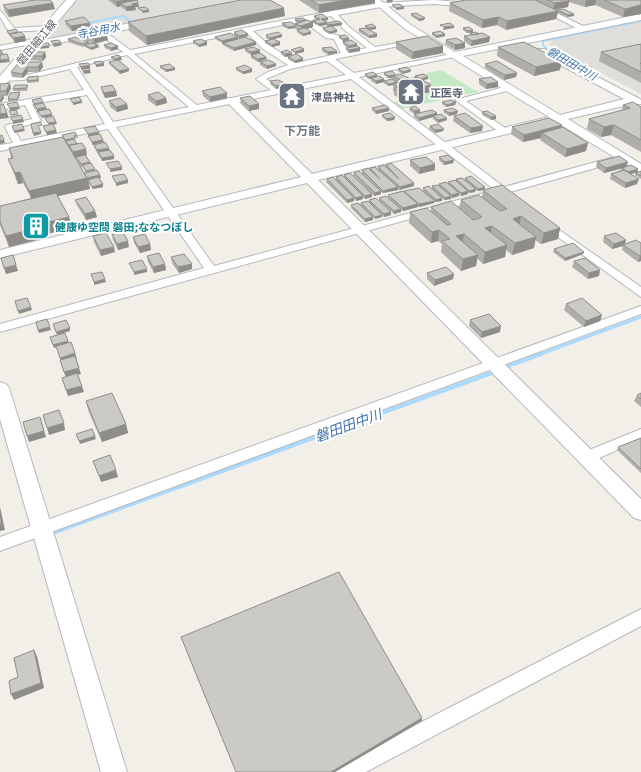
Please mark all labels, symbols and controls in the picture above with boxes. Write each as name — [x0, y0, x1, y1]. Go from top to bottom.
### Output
street label: 磐田細江線 — [13, 17, 59, 67]
water label: 寺谷用水 — [75, 19, 122, 41]
water label: 磐田田中川 — [545, 44, 600, 83]
temple icon: 正医寺 — [396, 77, 426, 107]
temple icon: 津島神社 — [277, 81, 307, 111]
place label: 正医寺 — [430, 86, 463, 99]
place label: 津島神社 — [311, 90, 355, 103]
district label: 下万能 — [284, 123, 320, 138]
building icon: 健康ゆ空間 磐田;ななつぼし — [21, 211, 51, 241]
place label: 健康ゆ空間 磐田;ななつぼし — [54, 220, 193, 233]
water label: 磐田田中川 — [312, 404, 386, 445]

